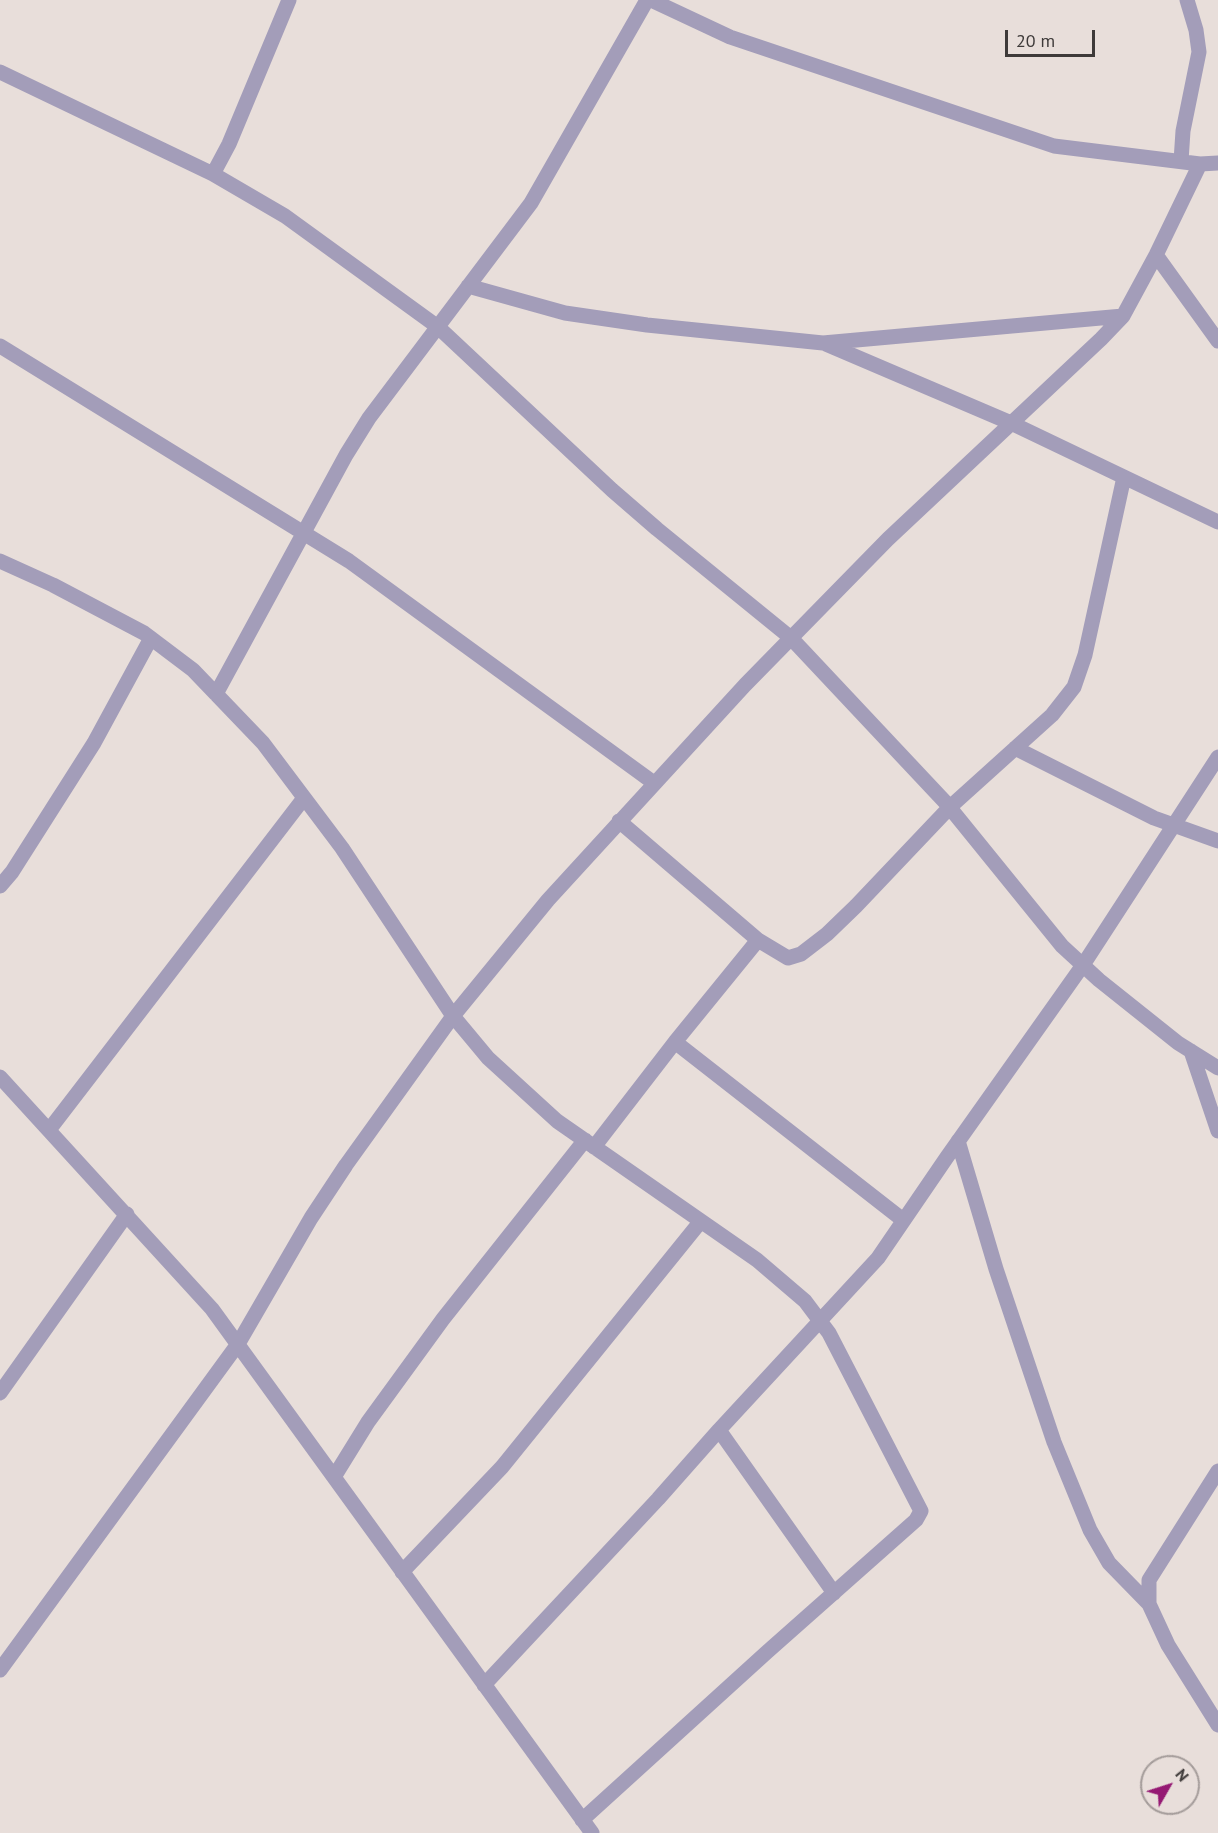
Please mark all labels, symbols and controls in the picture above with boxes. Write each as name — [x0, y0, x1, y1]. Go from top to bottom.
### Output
scale bar — [1008, 18, 1098, 56]
text: 20 m — [1016, 29, 1055, 52]
north arrow — [1140, 1755, 1200, 1815]
text: N — [1171, 1765, 1194, 1785]

